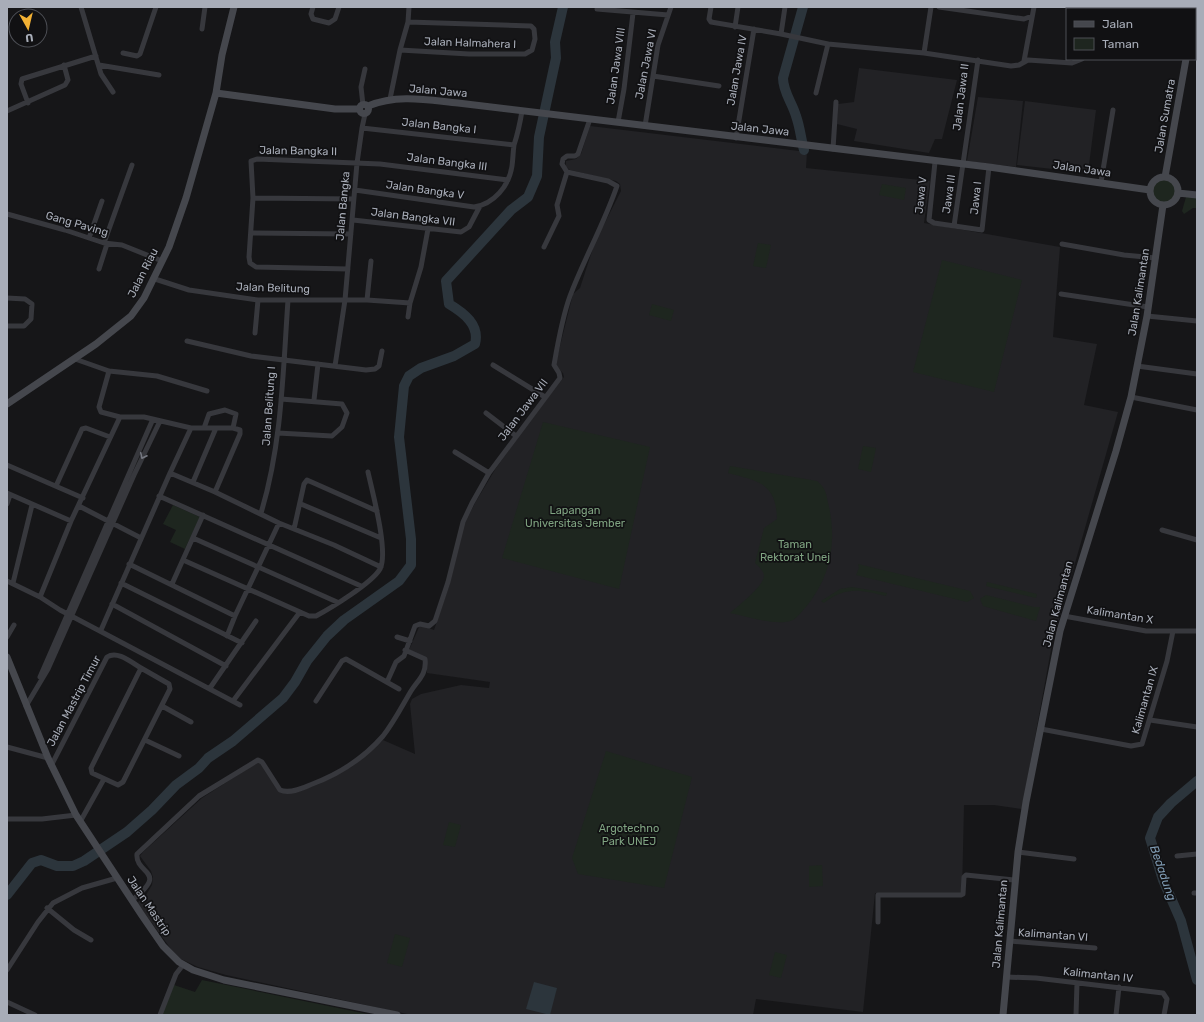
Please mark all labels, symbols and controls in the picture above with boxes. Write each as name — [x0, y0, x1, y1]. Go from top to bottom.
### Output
north arrow — [8, 8, 48, 48]
legend — [1066, 8, 1196, 60]
text: Jalan — [1102, 17, 1133, 31]
street label: Jalan Jawa VIII — [604, 27, 628, 105]
street label: Jalan Jawa VI — [633, 28, 659, 100]
text: U — [24, 30, 34, 44]
street label: Jalan Jawa IV — [724, 34, 750, 106]
street label: Jalan Halmahera I — [424, 35, 516, 51]
text: Taman — [1102, 37, 1139, 51]
street label: Jalan Jawa II — [950, 63, 972, 131]
street label: Jalan Sumatra — [1152, 78, 1178, 154]
street label: Jalan Jawa — [408, 82, 468, 100]
street label: Jalan Bangka I — [401, 116, 477, 136]
street label: Jalan Jawa — [730, 119, 790, 139]
street label: Jalan Bangka II — [259, 144, 337, 158]
street label: Jalan Bangka III — [406, 151, 488, 173]
street label: Jalan Jawa — [1052, 158, 1112, 180]
street label: Jalan Bangka — [334, 171, 352, 241]
street label: Jawa III — [940, 174, 958, 214]
street label: Jawa V — [913, 176, 929, 214]
street label: Jalan Bangka V — [385, 178, 465, 202]
street label: Jawa I — [968, 181, 984, 215]
street label: Jalan Bangka VII — [370, 205, 456, 229]
street label: Gang Paving — [44, 209, 110, 239]
street label: Jalan Riau — [125, 246, 161, 300]
street label: Jalan Kalimantan — [1126, 247, 1152, 337]
street label: Jalan Belitung — [236, 280, 310, 296]
street label: Jalan Belitung I — [260, 366, 278, 446]
street label: Jalan Jawa VII — [495, 376, 551, 444]
one-way arrow — [140, 452, 148, 460]
park label: Lapangan Universitas Jember — [525, 504, 626, 530]
park label: Taman Rektorat Unej — [760, 538, 830, 564]
street label: Jalan Kalimantan — [1040, 560, 1076, 648]
street label: Kalimantan X — [1086, 603, 1154, 627]
street label: Jalan Mastrip Timur — [45, 653, 104, 749]
street label: Kalimantan IX — [1129, 664, 1161, 735]
park label: Argotechno Park UNEJ — [599, 822, 659, 848]
water label: Bedadung — [1147, 843, 1179, 903]
street label: Jalan Mastrip — [124, 874, 174, 938]
street label: Jalan Kalimantan — [990, 879, 1010, 969]
street label: Kalimantan VI — [1018, 926, 1088, 944]
street label: Kalimantan IV — [1062, 965, 1134, 985]

